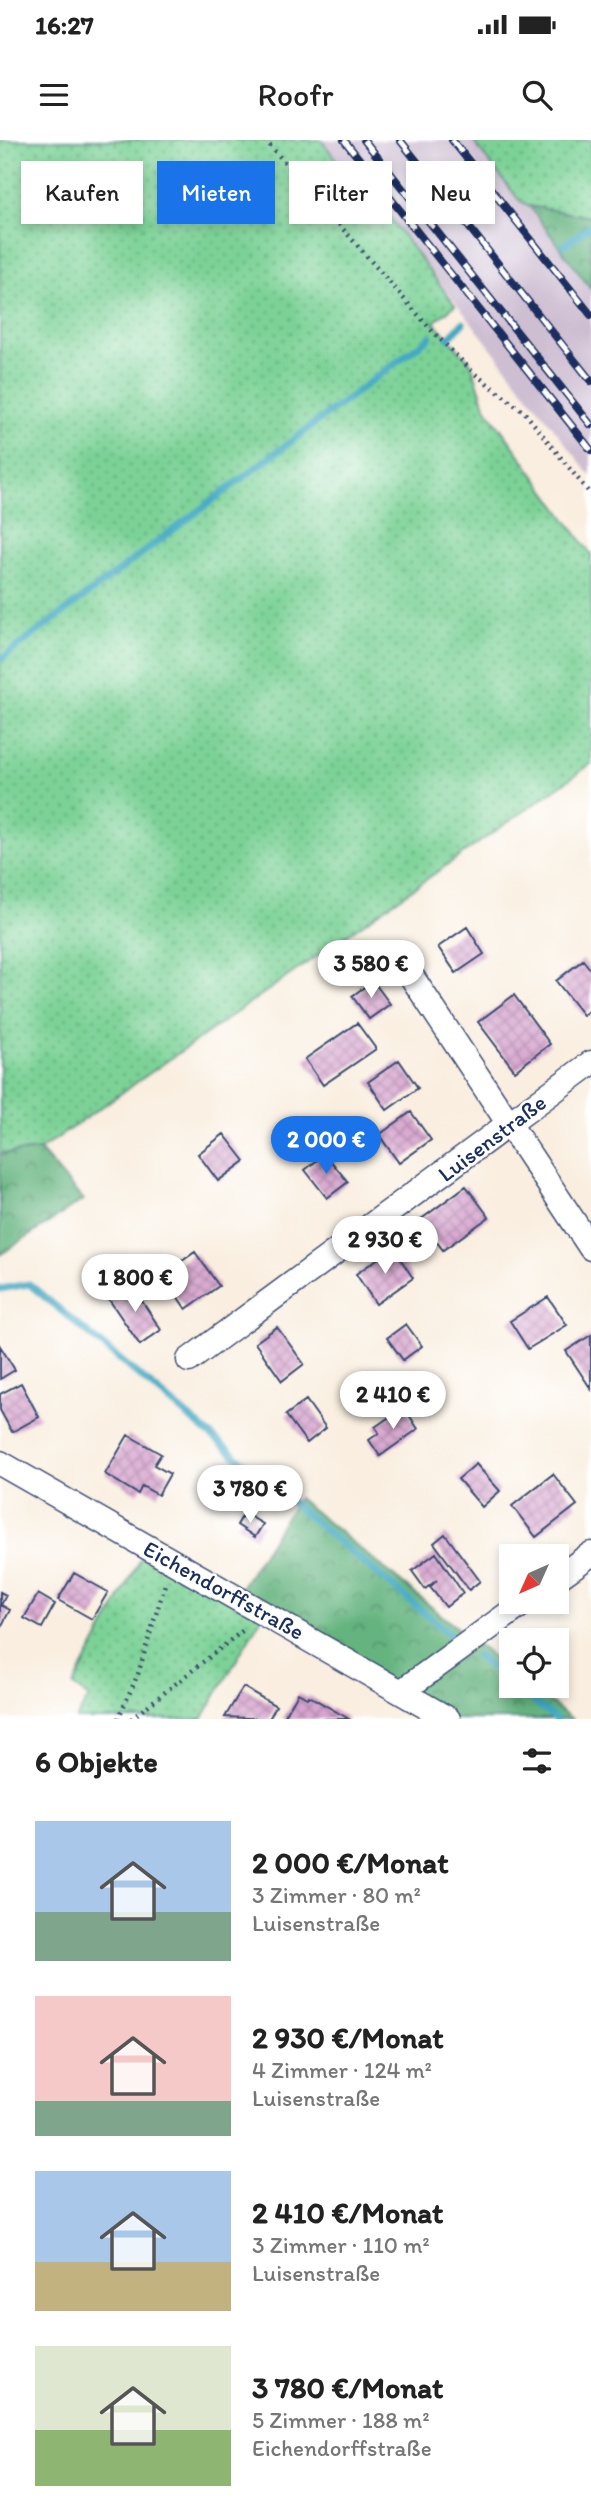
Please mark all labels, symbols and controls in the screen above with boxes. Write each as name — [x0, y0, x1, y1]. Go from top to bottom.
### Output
text: 16:27 — [35, 9, 94, 41]
icon: menu — [35, 76, 73, 114]
text: Roofr — [258, 76, 333, 114]
icon: search — [518, 76, 556, 114]
chip: Kaufen — [21, 161, 143, 224]
chip: Mieten — [157, 161, 275, 224]
chip: Filter — [289, 161, 392, 224]
chip: Neu — [406, 161, 495, 224]
pin: 3 580 € — [306, 940, 436, 1000]
text: 3 580 € — [334, 949, 408, 977]
street label: Luisenstraße — [432, 1088, 552, 1188]
pin: 2 000 € — [261, 1116, 391, 1176]
text: 2 000 € — [287, 1125, 365, 1153]
pin: 2 930 € — [320, 1216, 450, 1276]
text: 2 930 € — [348, 1225, 422, 1253]
pin: 1 800 € — [70, 1254, 200, 1314]
text: 1 800 € — [97, 1263, 173, 1291]
pin: 2 410 € — [328, 1372, 458, 1431]
text: 2 410 € — [356, 1380, 430, 1408]
pin: 3 780 € — [185, 1466, 315, 1525]
text: 3 780 € — [213, 1474, 287, 1502]
street label: Eichendorffstraße — [139, 1534, 309, 1646]
north arrow — [499, 1544, 569, 1614]
map controls — [499, 1544, 569, 1698]
button: locate — [499, 1628, 569, 1698]
icon: filters — [518, 1742, 556, 1780]
text: 6 Objekte — [35, 1743, 158, 1780]
text: 2 000 €/Monat — [252, 1844, 448, 1881]
icon: home — [91, 1849, 175, 1933]
text: 3 Zimmer · 80 m² — [252, 1881, 421, 1909]
text: Luisenstraße — [252, 1909, 380, 1937]
text: 2 930 €/Monat — [252, 2019, 443, 2056]
icon: home — [91, 2024, 175, 2108]
text: 4 Zimmer · 124 m² — [252, 2056, 432, 2084]
text: Luisenstraße — [252, 2084, 380, 2112]
text: 2 410 €/Monat — [252, 2194, 443, 2231]
icon: home — [91, 2199, 175, 2283]
text: 3 Zimmer · 110 m² — [252, 2231, 430, 2259]
text: Luisenstraße — [252, 2259, 380, 2287]
text: 3 780 €/Monat — [252, 2369, 443, 2406]
icon: home — [91, 2374, 175, 2458]
text: 5 Zimmer · 188 m² — [252, 2406, 430, 2434]
text: Eichendorffstraße — [252, 2434, 432, 2462]

